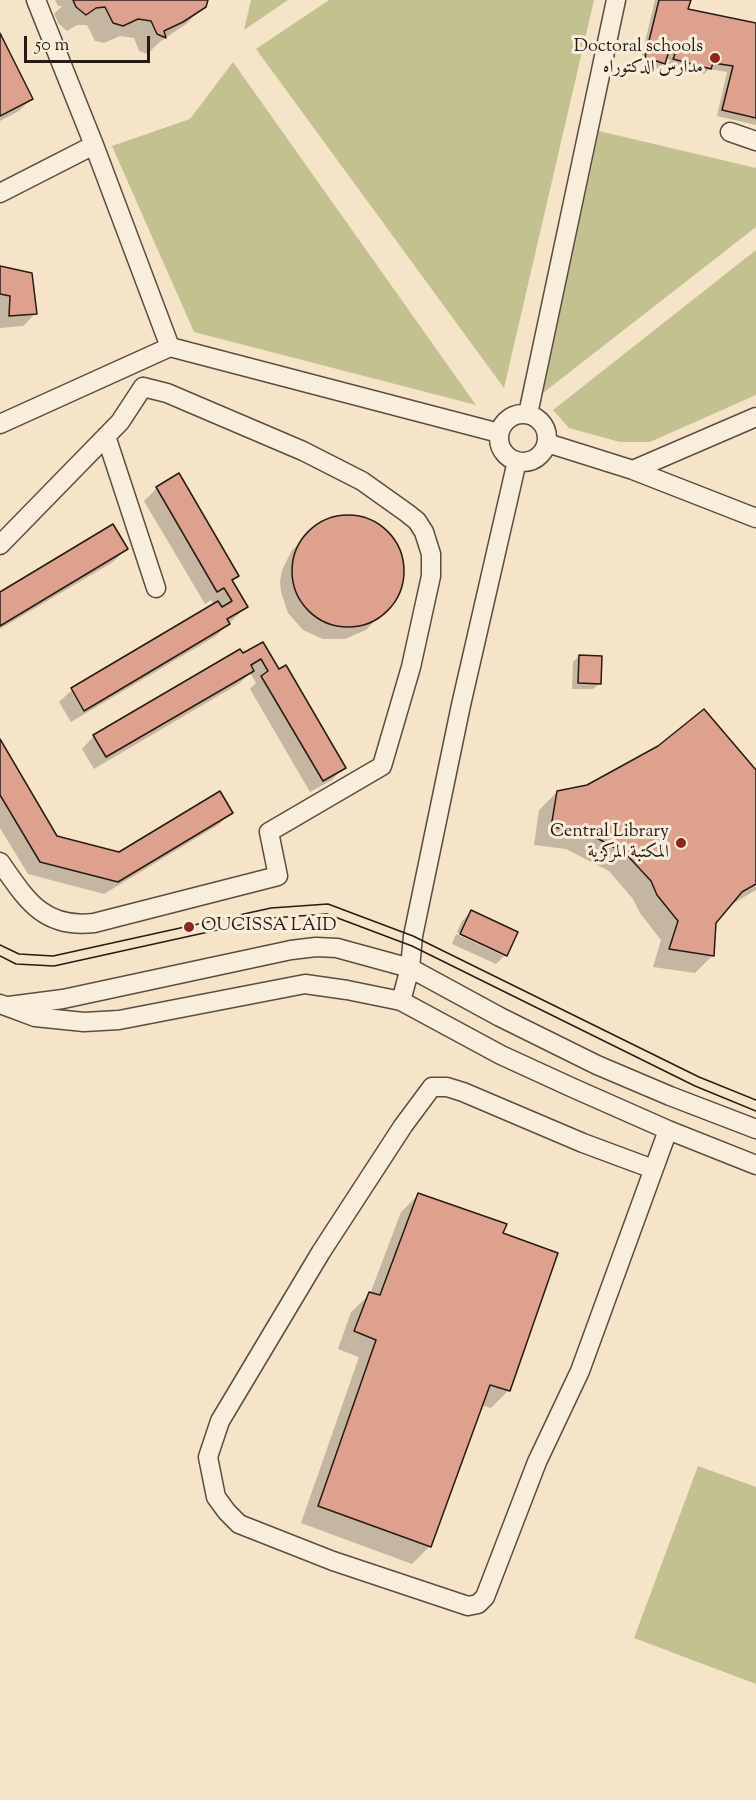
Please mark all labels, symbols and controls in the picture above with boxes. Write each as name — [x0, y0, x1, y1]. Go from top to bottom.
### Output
scale bar — [27, 24, 153, 62]
text: 50 m — [35, 33, 69, 59]
place label: Doctoral schools مدارس الدكتوراه — [574, 37, 703, 80]
marker: Doctoral schools مدارس الدكتوراه — [708, 51, 722, 65]
place label: Central Library المكتبة المركزية — [550, 822, 669, 864]
marker: Central Library المكتبة المركزية — [674, 836, 688, 850]
place label: OUCISSA LAID — [201, 916, 336, 938]
marker: OUCISSA LAID — [182, 920, 196, 934]

